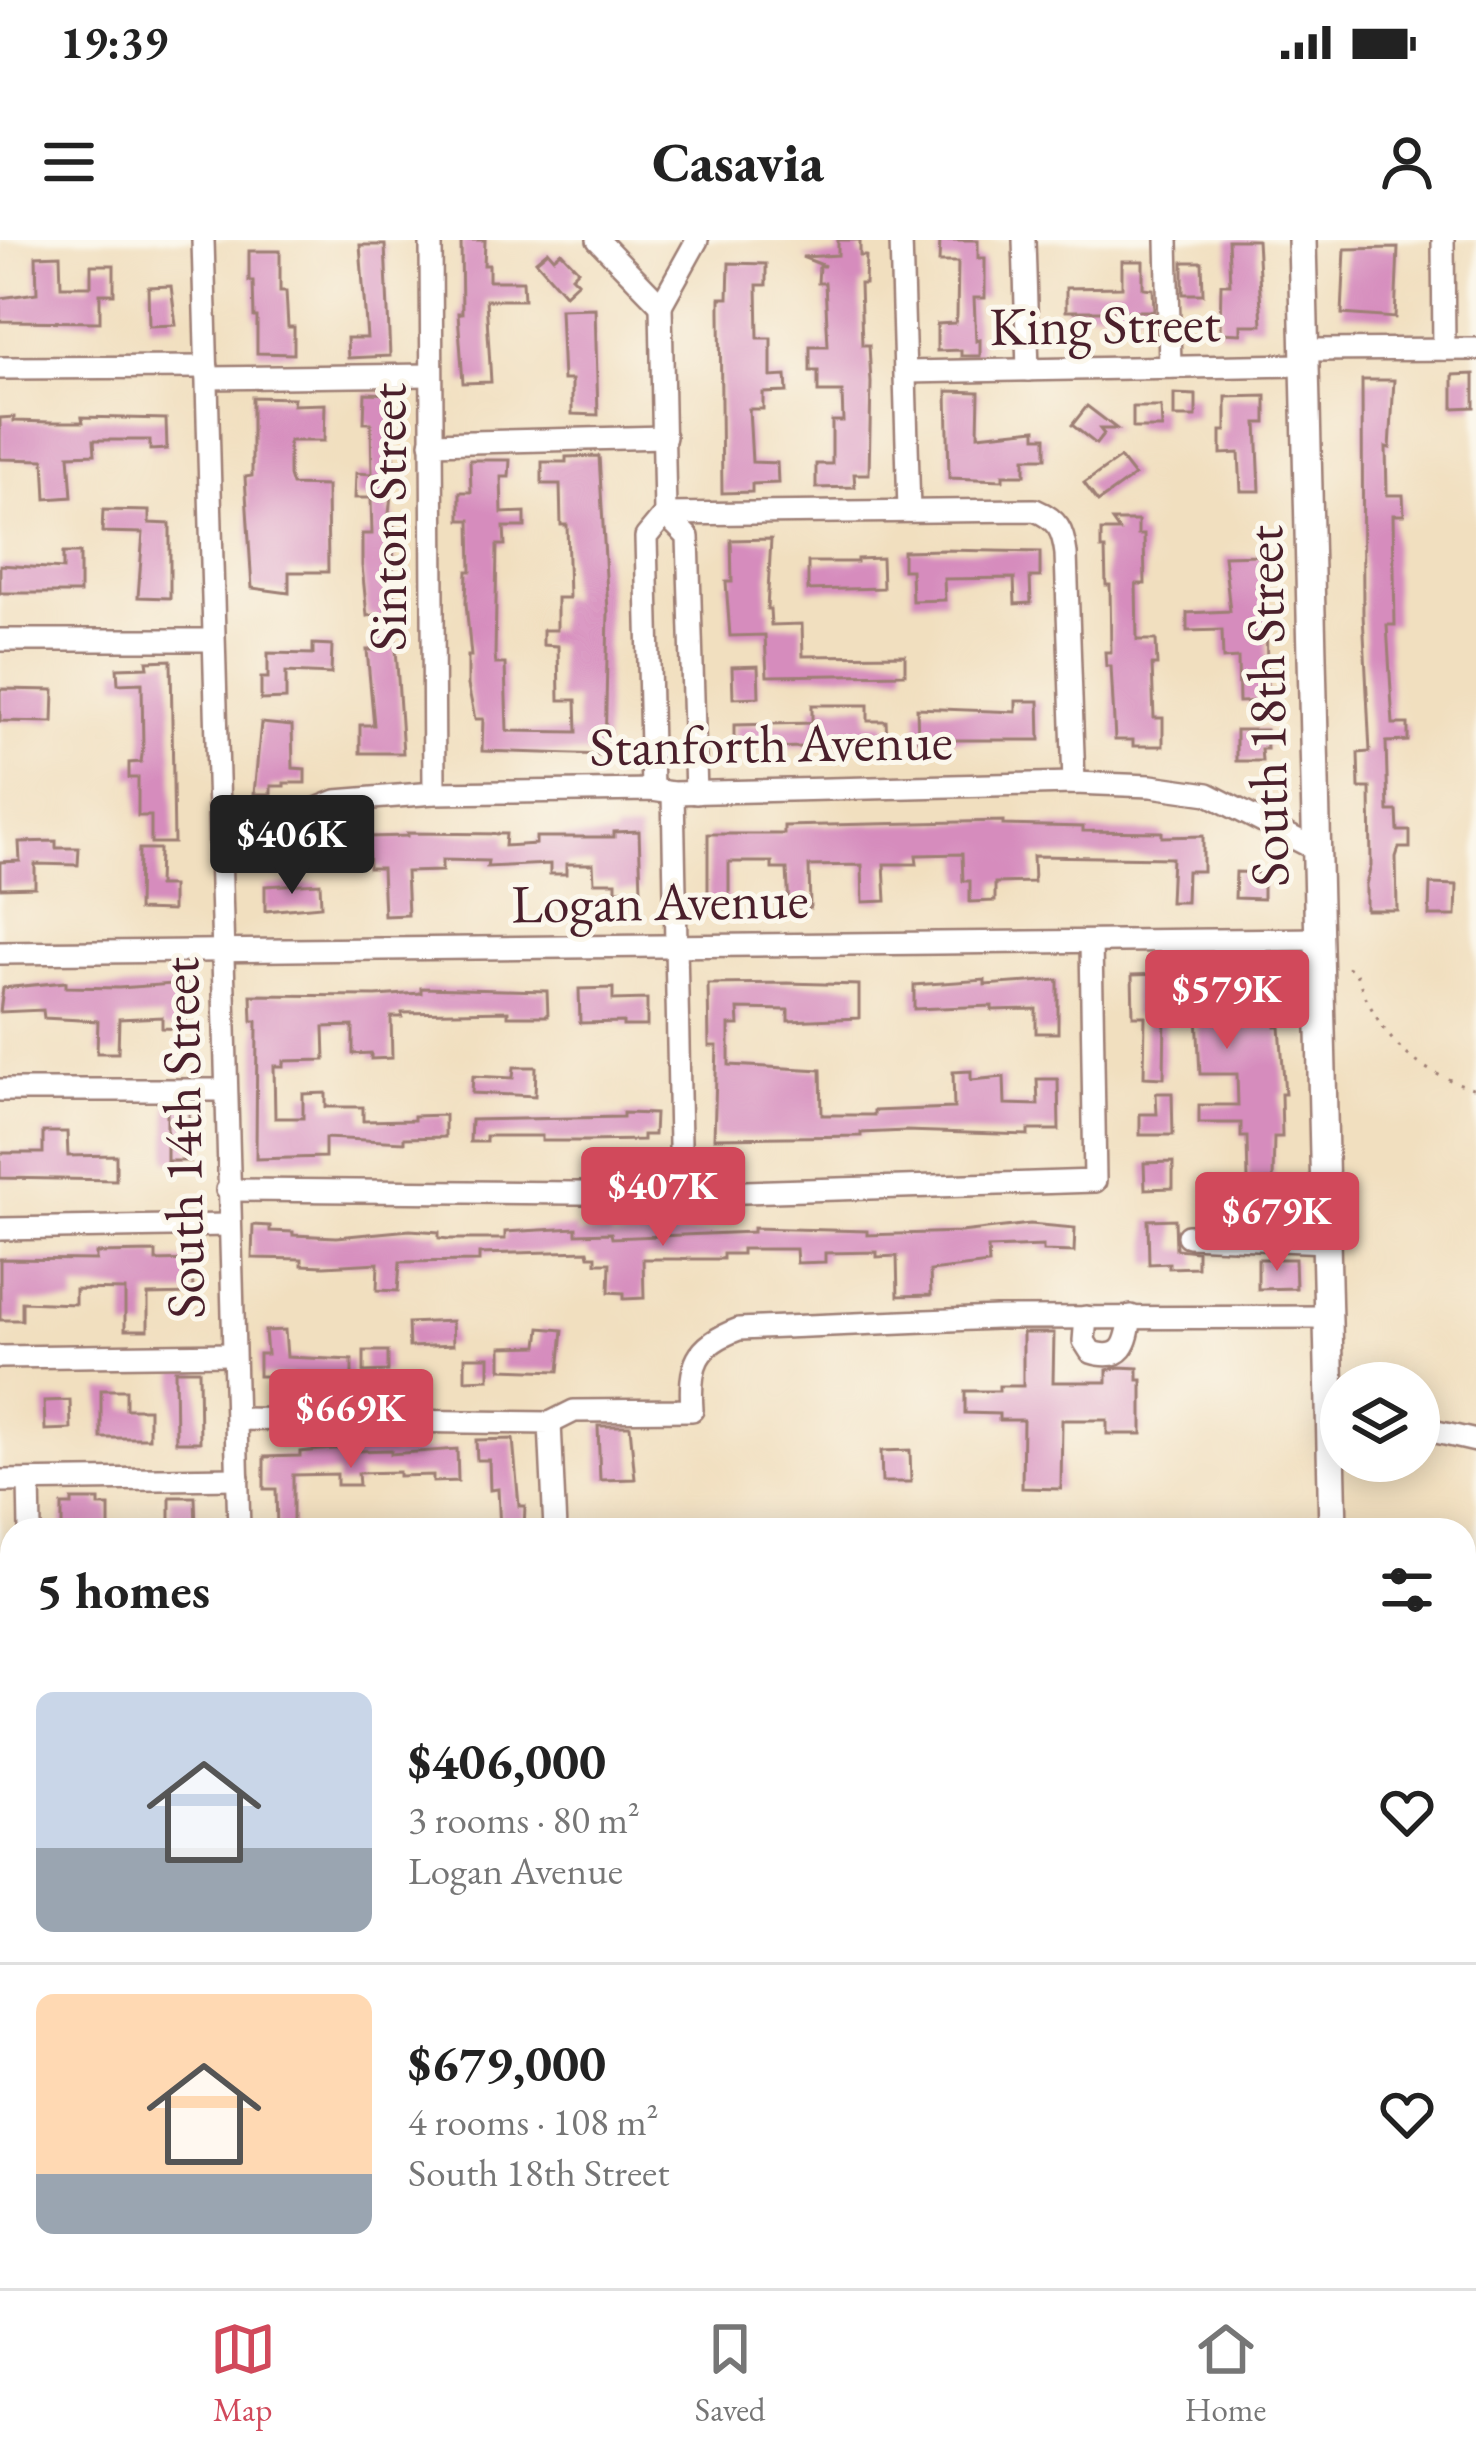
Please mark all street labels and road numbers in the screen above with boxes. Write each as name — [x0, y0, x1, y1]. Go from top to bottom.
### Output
street label: King Street — [989, 287, 1221, 361]
street label: Sinton Street — [352, 383, 422, 651]
street label: South 18th Street — [1228, 524, 1304, 888]
street label: Stanforth Avenue — [589, 705, 953, 781]
street label: Logan Avenue — [511, 863, 809, 939]
street label: South 14th Street — [144, 956, 220, 1320]

